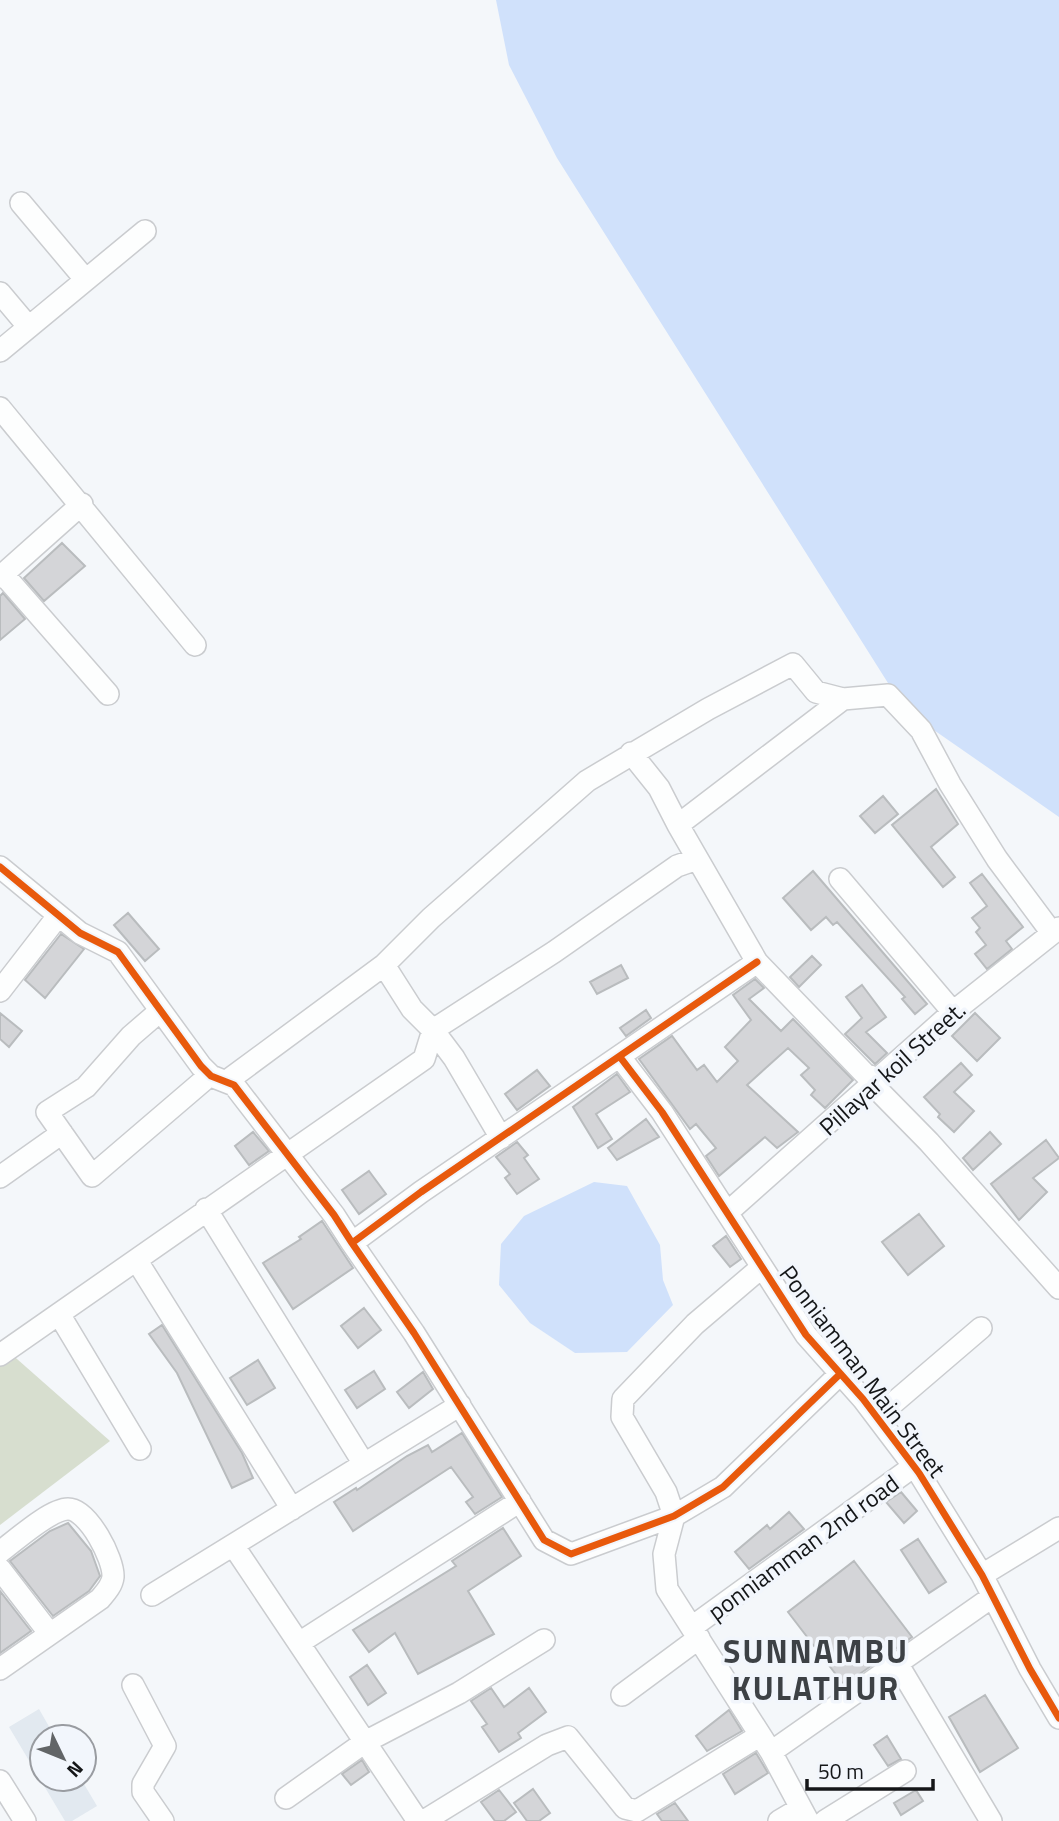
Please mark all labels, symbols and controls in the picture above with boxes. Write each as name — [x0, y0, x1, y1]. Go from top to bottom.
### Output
street label: Pillayar koil Street. — [811, 992, 973, 1144]
street label: Ponniamman Main Street — [771, 1257, 955, 1485]
street label: ponniamman 2nd road — [700, 1465, 906, 1629]
district label: SUNNAMBU KULATHUR — [723, 1627, 909, 1712]
north arrow — [28, 1723, 98, 1793]
scale bar — [807, 1748, 933, 1792]
text: N — [61, 1755, 91, 1785]
text: 50 m — [818, 1755, 864, 1787]

